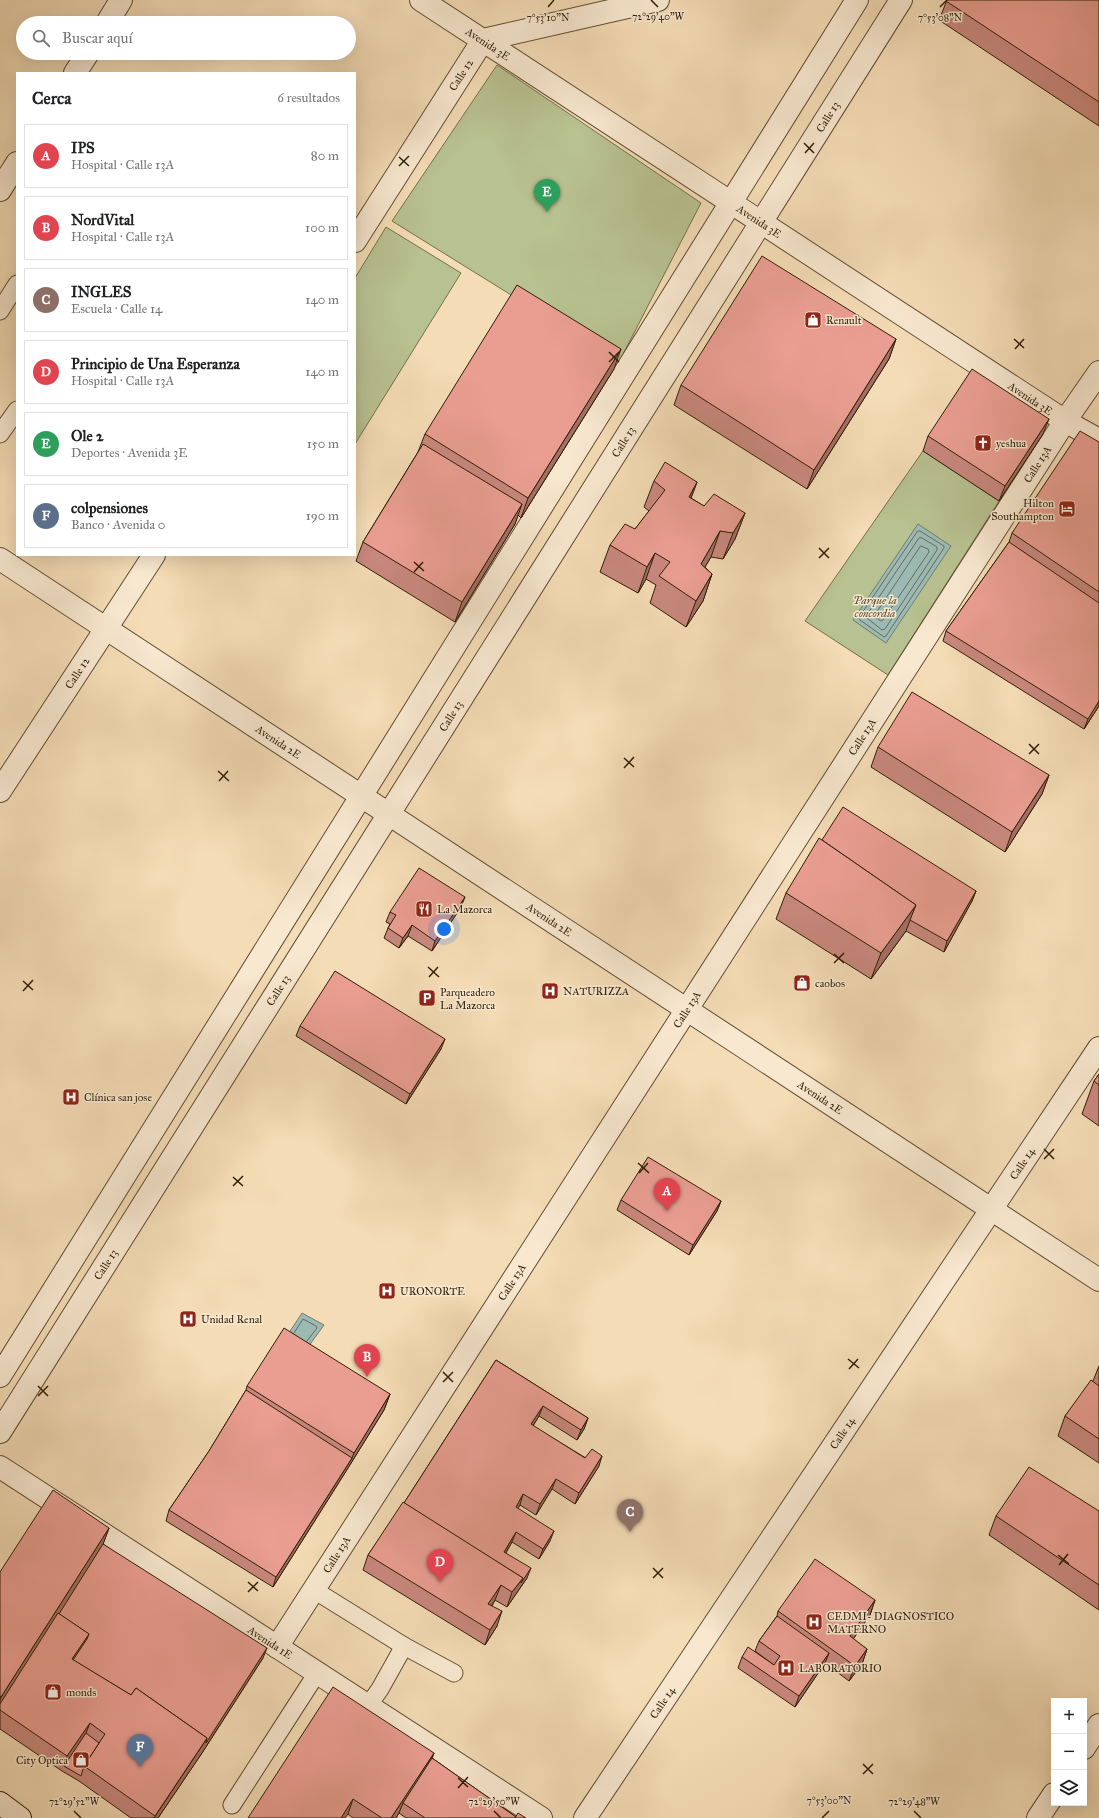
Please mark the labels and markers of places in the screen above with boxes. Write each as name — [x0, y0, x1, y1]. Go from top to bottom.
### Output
pin: E — [534, 179, 560, 212]
shop icon: Renault — [803, 310, 823, 330]
place label: Renault — [826, 314, 862, 327]
church icon: yeshua — [973, 433, 993, 453]
place label: yeshua — [996, 437, 1027, 450]
place label: Hilton Southampton — [991, 497, 1054, 523]
hotel icon: Hilton Southampton — [1057, 499, 1077, 519]
restaurant icon: La Mazorca — [414, 899, 434, 919]
place label: La Mazorca — [437, 903, 493, 916]
shop icon: caobos — [792, 973, 812, 993]
place label: caobos — [815, 977, 845, 990]
hospital icon: NATURIZZA — [540, 981, 560, 1001]
place label: NATURIZZA — [563, 985, 630, 998]
place label: Parqueadero La Mazorca — [440, 986, 496, 1012]
parking icon: Parqueadero La Mazorca — [417, 988, 437, 1008]
hospital icon: Clínica san jose — [61, 1087, 81, 1107]
place label: Clínica san jose — [84, 1091, 152, 1104]
pin: A — [654, 1178, 680, 1211]
hospital icon: URONORTE — [377, 1281, 397, 1301]
place label: URONORTE — [400, 1285, 465, 1298]
hospital icon: Unidad Renal — [178, 1309, 198, 1329]
place label: Unidad Renal — [201, 1313, 262, 1326]
pin: B — [354, 1344, 380, 1377]
pin: C — [617, 1499, 643, 1532]
pin: D — [427, 1549, 453, 1582]
place label: CEDMI- DIAGNOSTICO MATERNO — [827, 1610, 954, 1636]
hospital icon: CEDMI- DIAGNOSTICO MATERNO — [804, 1612, 824, 1632]
hospital icon: LABORATORIO — [776, 1658, 796, 1678]
place label: LABORATORIO — [799, 1662, 882, 1675]
shop icon: monds — [43, 1682, 63, 1702]
place label: monds — [66, 1686, 96, 1699]
pin: F — [127, 1734, 153, 1767]
shop icon: City Optica — [71, 1750, 91, 1770]
place label: City Optica — [16, 1754, 68, 1767]

